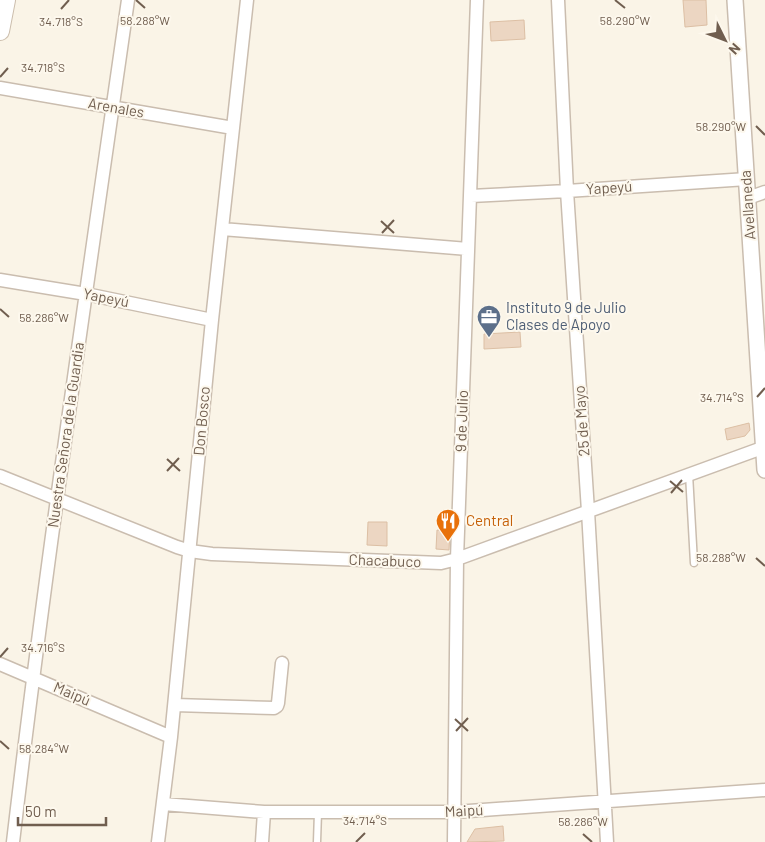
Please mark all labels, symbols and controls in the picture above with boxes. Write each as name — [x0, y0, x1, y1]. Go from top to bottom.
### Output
text: 58.288°W — [120, 13, 170, 27]
text: 58.290°W — [600, 13, 651, 27]
text: 34.718°S — [39, 14, 83, 28]
north arrow — [700, 15, 750, 65]
text: N — [726, 40, 744, 58]
text: 34.718°S — [21, 60, 65, 74]
street label: Arenales — [87, 93, 146, 121]
text: 58.290°W — [696, 119, 747, 133]
street label: Avellaneda — [736, 170, 758, 241]
street label: Yapeyú — [585, 176, 633, 198]
street label: Yapeyú — [82, 284, 131, 310]
place label: Instituto 9 de Julio Clases de Apoyo — [506, 298, 627, 333]
office icon: Instituto 9 de Julio Clases de Apoyo — [476, 304, 502, 338]
text: 58.286°W — [19, 310, 69, 324]
street label: Nuestra Señora de la Guardia — [43, 341, 87, 529]
street label: 25 de Mayo — [570, 385, 592, 457]
street label: Don Bosco — [189, 386, 213, 456]
street label: 9 de Julio — [451, 390, 471, 452]
text: 34.714°S — [700, 390, 744, 404]
restaurant icon: Central — [435, 508, 461, 542]
place label: Central — [466, 511, 513, 529]
street label: Chacabuco — [349, 550, 422, 570]
text: 58.288°W — [696, 550, 746, 564]
text: 34.716°S — [21, 640, 65, 654]
street label: Maipú — [51, 677, 94, 709]
text: 58.284°W — [19, 741, 70, 755]
scale bar — [18, 794, 105, 826]
street label: Maipú — [444, 800, 484, 820]
text: 50 m — [25, 802, 57, 820]
text: 34.714°S — [343, 813, 387, 827]
text: 58.286°W — [558, 814, 608, 828]

